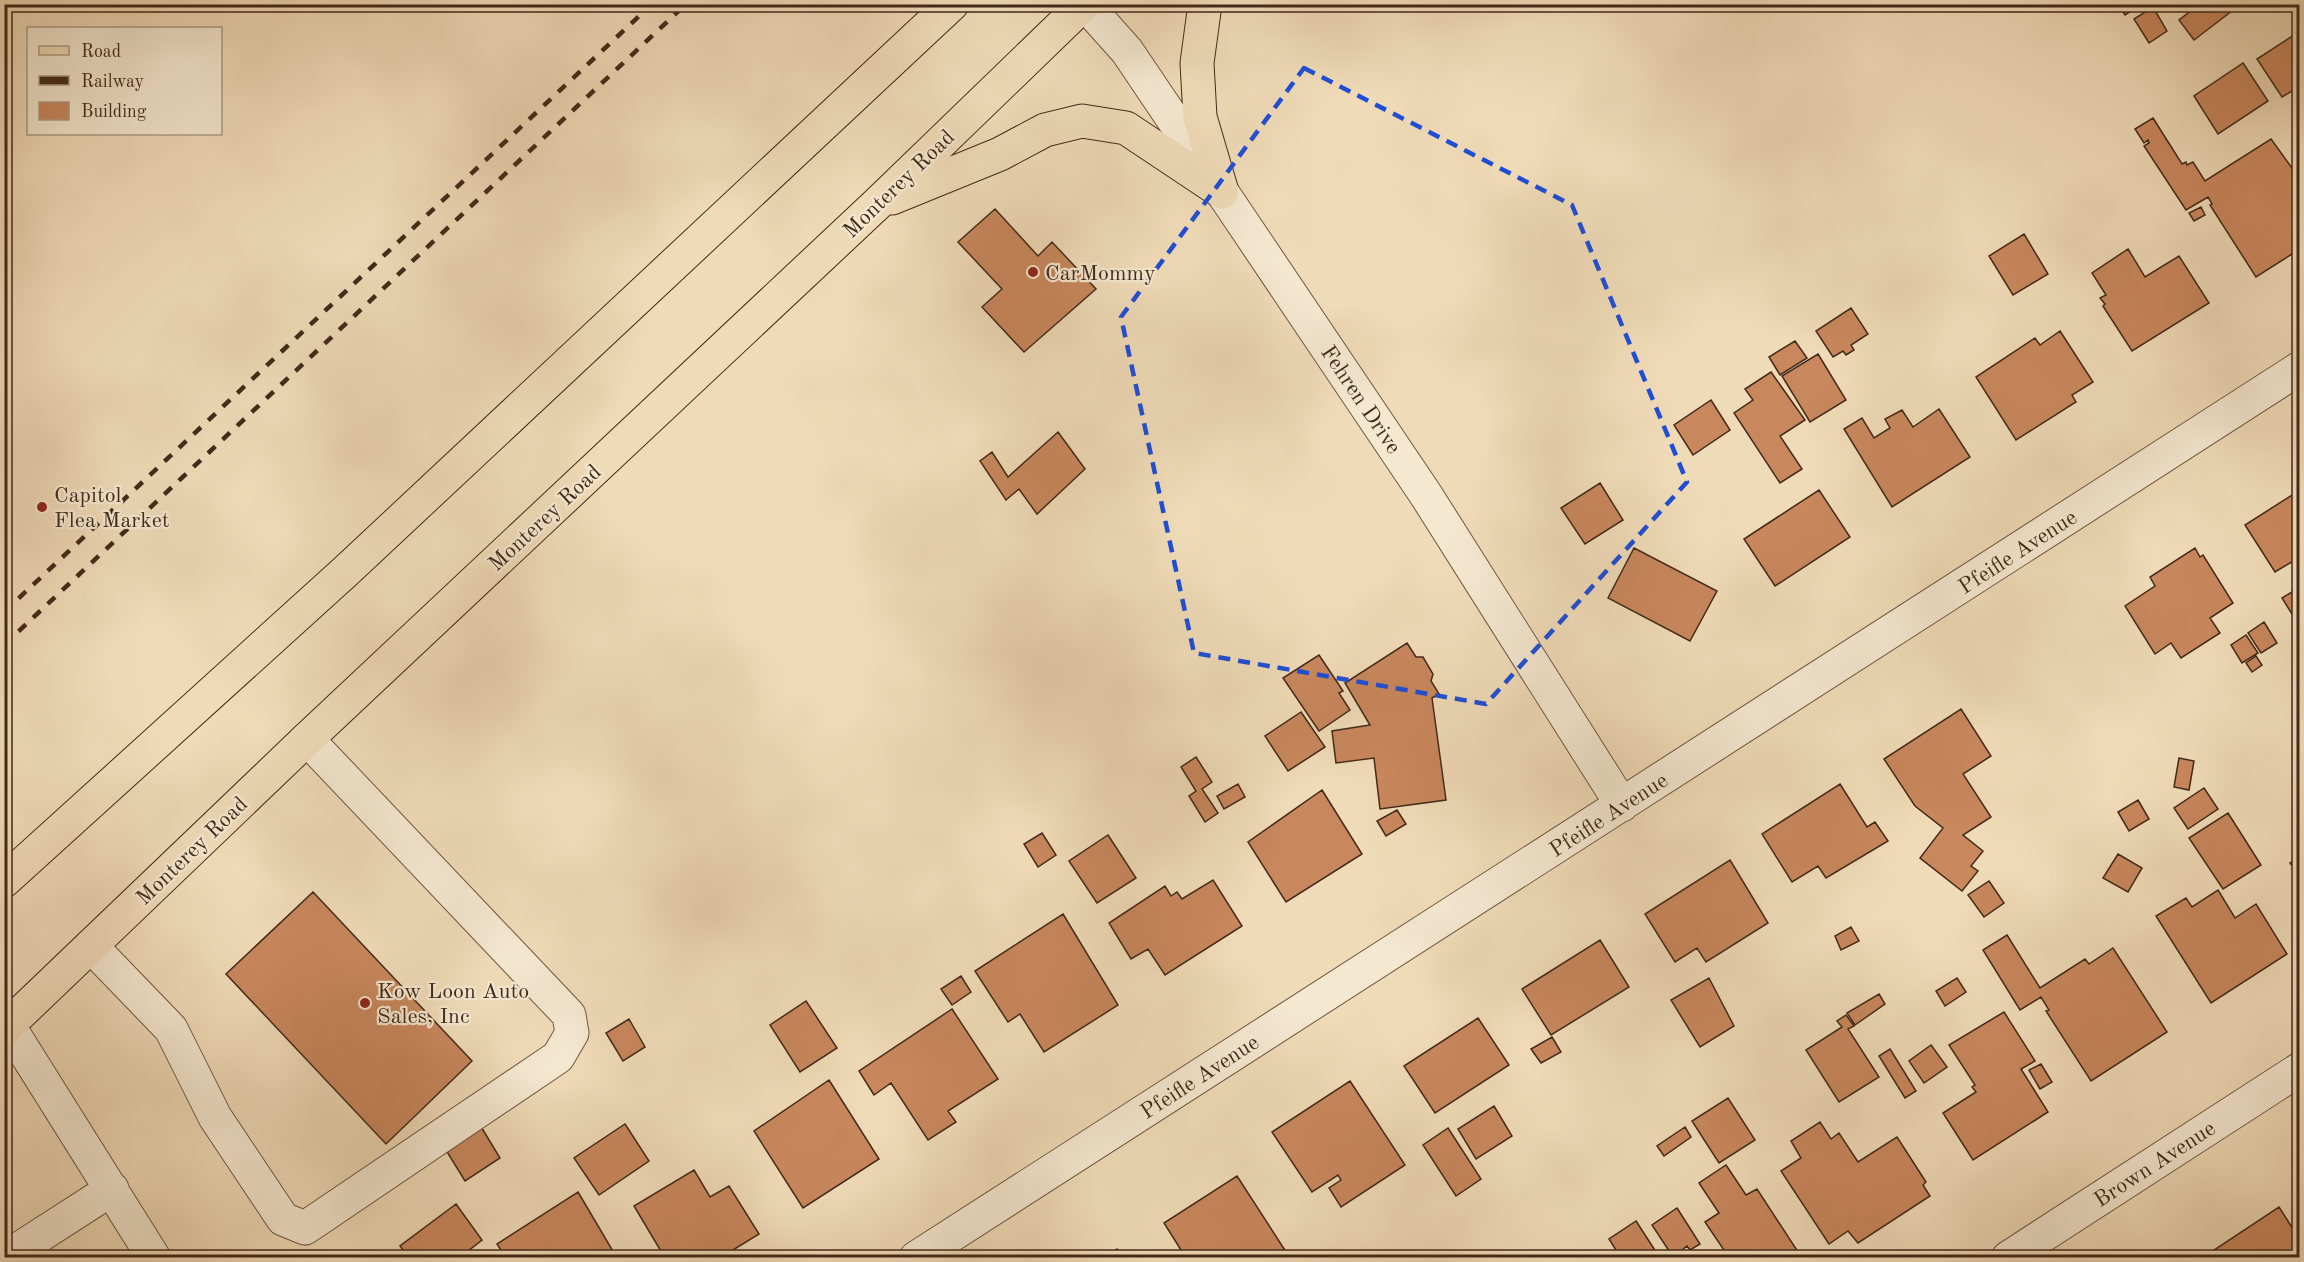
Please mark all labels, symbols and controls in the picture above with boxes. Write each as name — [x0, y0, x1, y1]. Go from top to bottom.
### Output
legend — [27, 27, 222, 135]
text: Road — [81, 43, 121, 61]
text: Railway — [81, 73, 144, 91]
text: Building — [81, 103, 147, 121]
street label: Monterey Road — [840, 126, 959, 243]
place label: CarMommy — [1045, 263, 1156, 285]
marker: CarMommy — [1026, 265, 1040, 279]
street label: Fehren Drive — [1316, 342, 1405, 458]
street label: Monterey Road — [485, 461, 606, 576]
place label: Capitol Flea Market — [54, 485, 170, 532]
marker: Capitol Flea Market — [35, 500, 49, 514]
street label: Pfeifle Avenue — [1955, 506, 2081, 599]
street label: Pfeifle Avenue — [1546, 769, 1672, 862]
street label: Monterey Road — [133, 793, 252, 910]
place label: Kow Loon Auto Sales, Inc — [377, 981, 529, 1028]
marker: Kow Loon Auto Sales, Inc — [358, 996, 372, 1010]
street label: Pfeifle Avenue — [1137, 1031, 1263, 1124]
street label: Brown Avenue — [2090, 1117, 2220, 1212]

